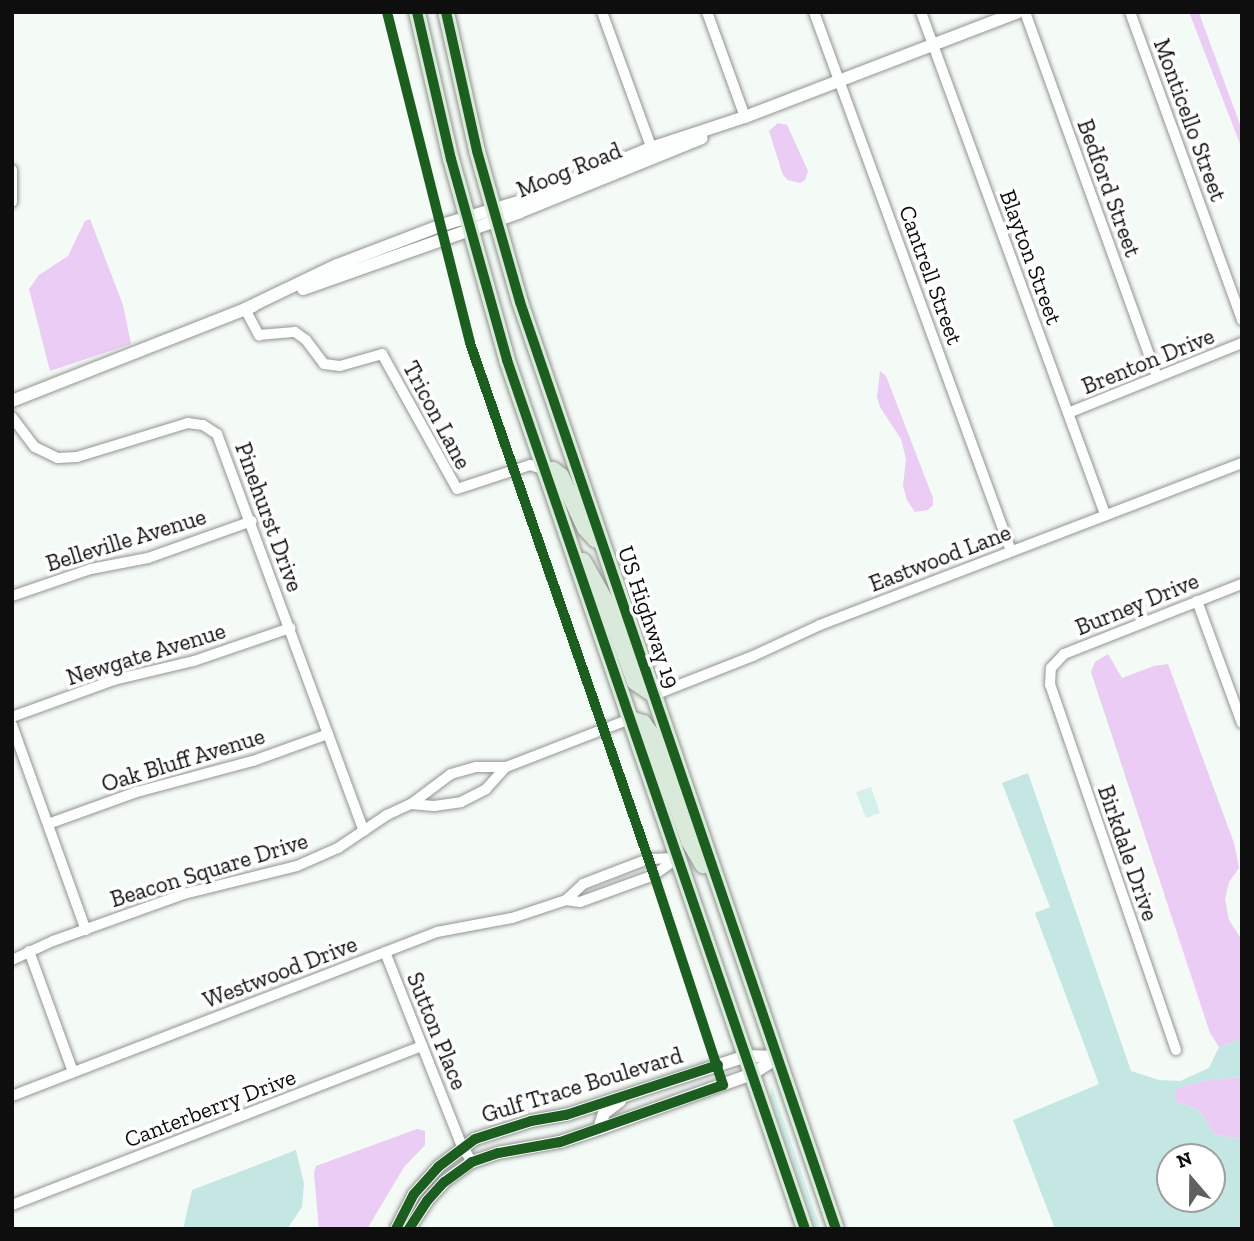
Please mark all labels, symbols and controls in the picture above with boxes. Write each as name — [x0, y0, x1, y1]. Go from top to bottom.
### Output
street label: Monticello Street — [1148, 35, 1232, 205]
street label: Bedford Street — [1071, 115, 1147, 261]
street label: Moog Road — [513, 136, 625, 204]
street label: Blayton Street — [994, 186, 1068, 328]
street label: Cantrell Street — [893, 202, 969, 348]
street label: Brenton Drive — [1078, 322, 1218, 400]
street label: Tricon Lane — [397, 356, 477, 474]
street label: Pinehurst Drive — [229, 438, 309, 596]
street label: Belleville Avenue — [42, 502, 210, 578]
street label: Eastwood Lane — [865, 518, 1015, 598]
street label: US Highway 19 — [612, 542, 686, 692]
street label: Burney Drive — [1071, 567, 1203, 641]
street label: Newgate Avenue — [63, 617, 229, 691]
street label: Oak Bluff Avenue — [98, 722, 268, 798]
street label: Birkdale Drive — [1092, 782, 1164, 924]
street label: Beacon Square Drive — [107, 827, 311, 913]
street label: Westwood Drive — [199, 930, 361, 1014]
street label: Sutton Place — [401, 968, 473, 1094]
street label: Gulf Trace Boulevard — [478, 1041, 686, 1129]
street label: Canterberry Drive — [120, 1063, 300, 1153]
north arrow — [1156, 1143, 1226, 1213]
text: N — [1174, 1146, 1195, 1173]

